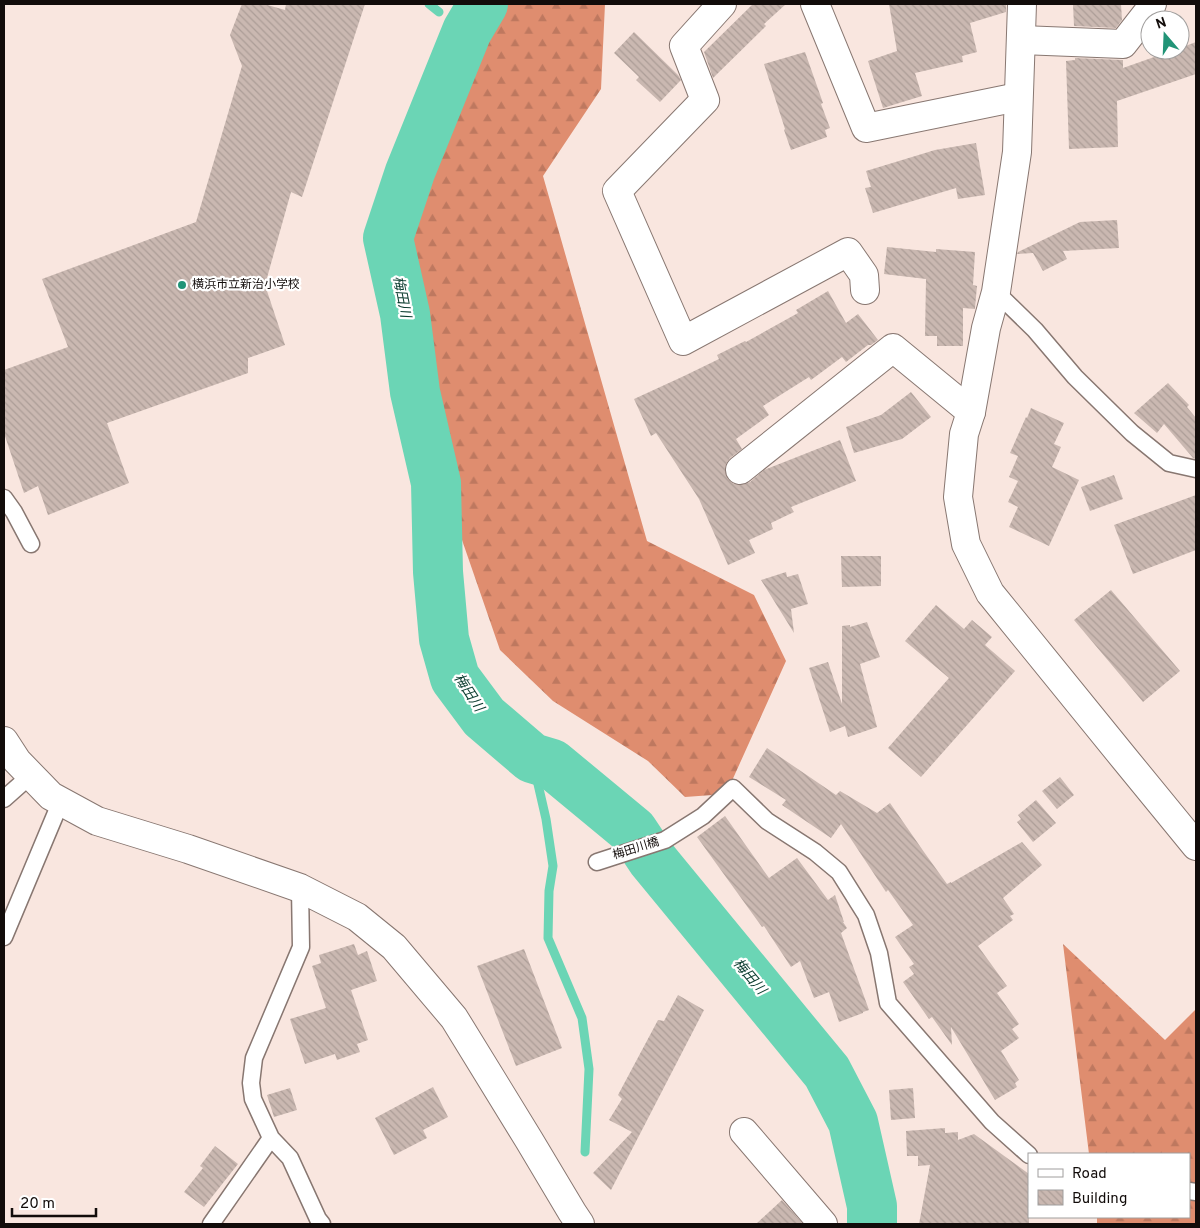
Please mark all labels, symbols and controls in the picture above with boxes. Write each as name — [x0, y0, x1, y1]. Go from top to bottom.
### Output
north arrow — [1140, 10, 1190, 60]
text: N — [1154, 14, 1169, 34]
water label: 梅田川 — [389, 275, 414, 321]
place label: 横浜市立新治小学校 — [192, 277, 300, 293]
marker: 横浜市立新治小学校 — [176, 279, 188, 291]
water label: 梅田川 — [449, 671, 488, 717]
street label: 梅田川橋 — [611, 834, 661, 864]
water label: 梅田川 — [729, 955, 770, 1000]
legend — [1028, 1153, 1190, 1218]
text: Road — [1072, 1165, 1107, 1184]
scale bar — [12, 1186, 96, 1218]
text: Building — [1072, 1190, 1127, 1209]
text: 20 m — [20, 1195, 55, 1214]

